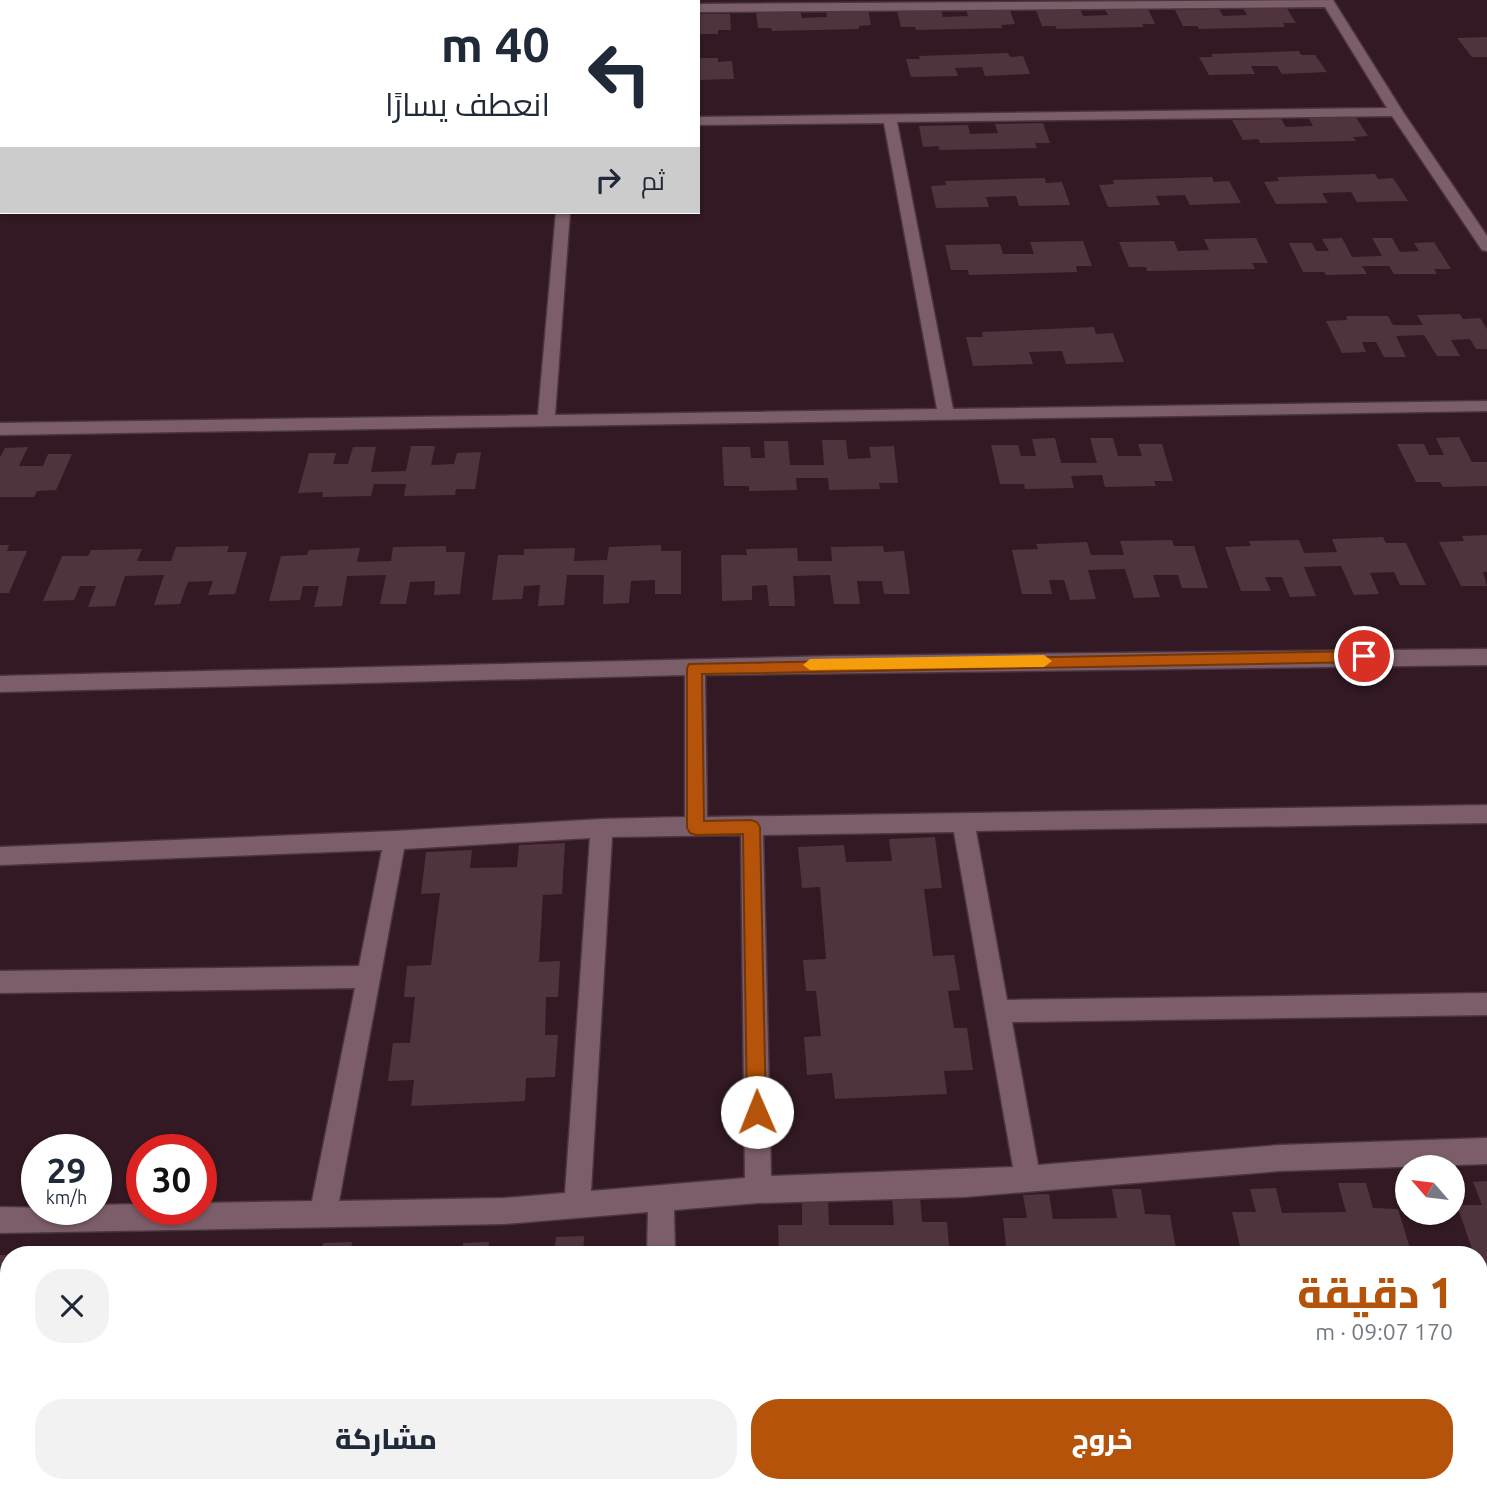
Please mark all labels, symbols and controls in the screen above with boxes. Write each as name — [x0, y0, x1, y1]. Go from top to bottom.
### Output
text: 40 m — [441, 16, 550, 71]
icon: left — [574, 28, 665, 119]
text: انعطف يسارًا — [385, 86, 550, 122]
icon: right — [589, 161, 627, 199]
text: ثم — [641, 166, 665, 195]
pin — [1334, 626, 1394, 686]
icon: arrive — [1345, 637, 1383, 675]
position arrow — [720, 1075, 794, 1149]
speed limit sign: 30 — [126, 1134, 217, 1225]
text: 29 — [47, 1150, 86, 1190]
north arrow — [1395, 1155, 1465, 1225]
map controls — [1395, 1155, 1465, 1225]
text: km/h — [46, 1187, 87, 1207]
button: close — [35, 1269, 109, 1343]
text: 1 دقيقة — [1297, 1269, 1453, 1316]
text: 170 m · 09:07 — [1315, 1319, 1453, 1344]
button: مشاركة — [35, 1399, 737, 1479]
button: خروج — [751, 1399, 1453, 1479]

